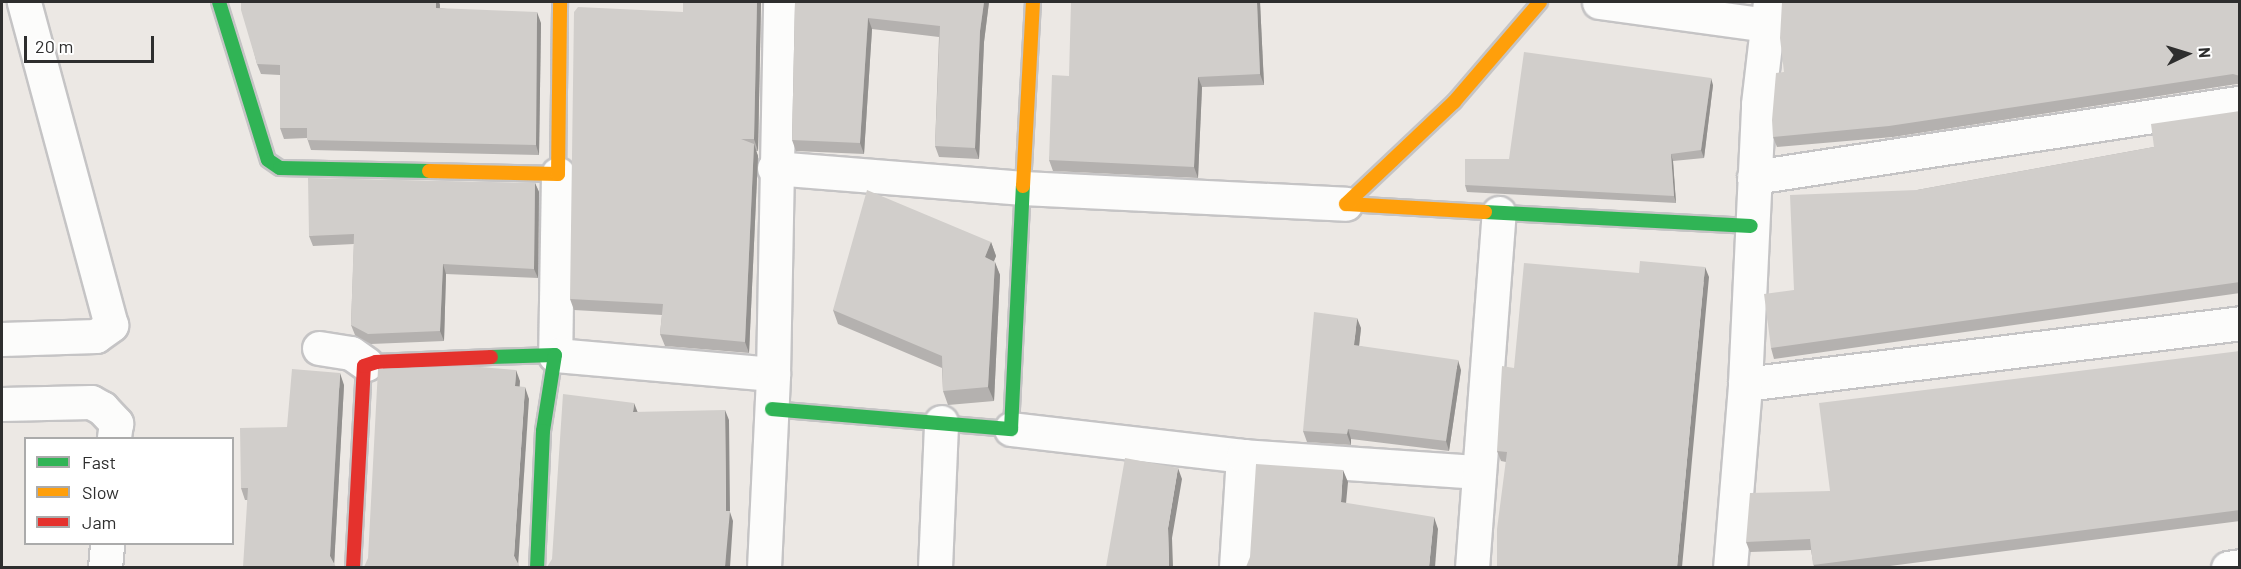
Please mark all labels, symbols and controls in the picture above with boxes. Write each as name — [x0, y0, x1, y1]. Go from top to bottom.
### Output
scale bar — [27, 24, 158, 62]
north arrow — [2157, 24, 2217, 84]
text: 20 m — [35, 35, 73, 57]
text: N — [2196, 47, 2215, 59]
legend — [24, 437, 234, 545]
text: Fast — [82, 451, 116, 473]
text: Slow — [82, 481, 119, 503]
text: Jam — [82, 511, 116, 533]

